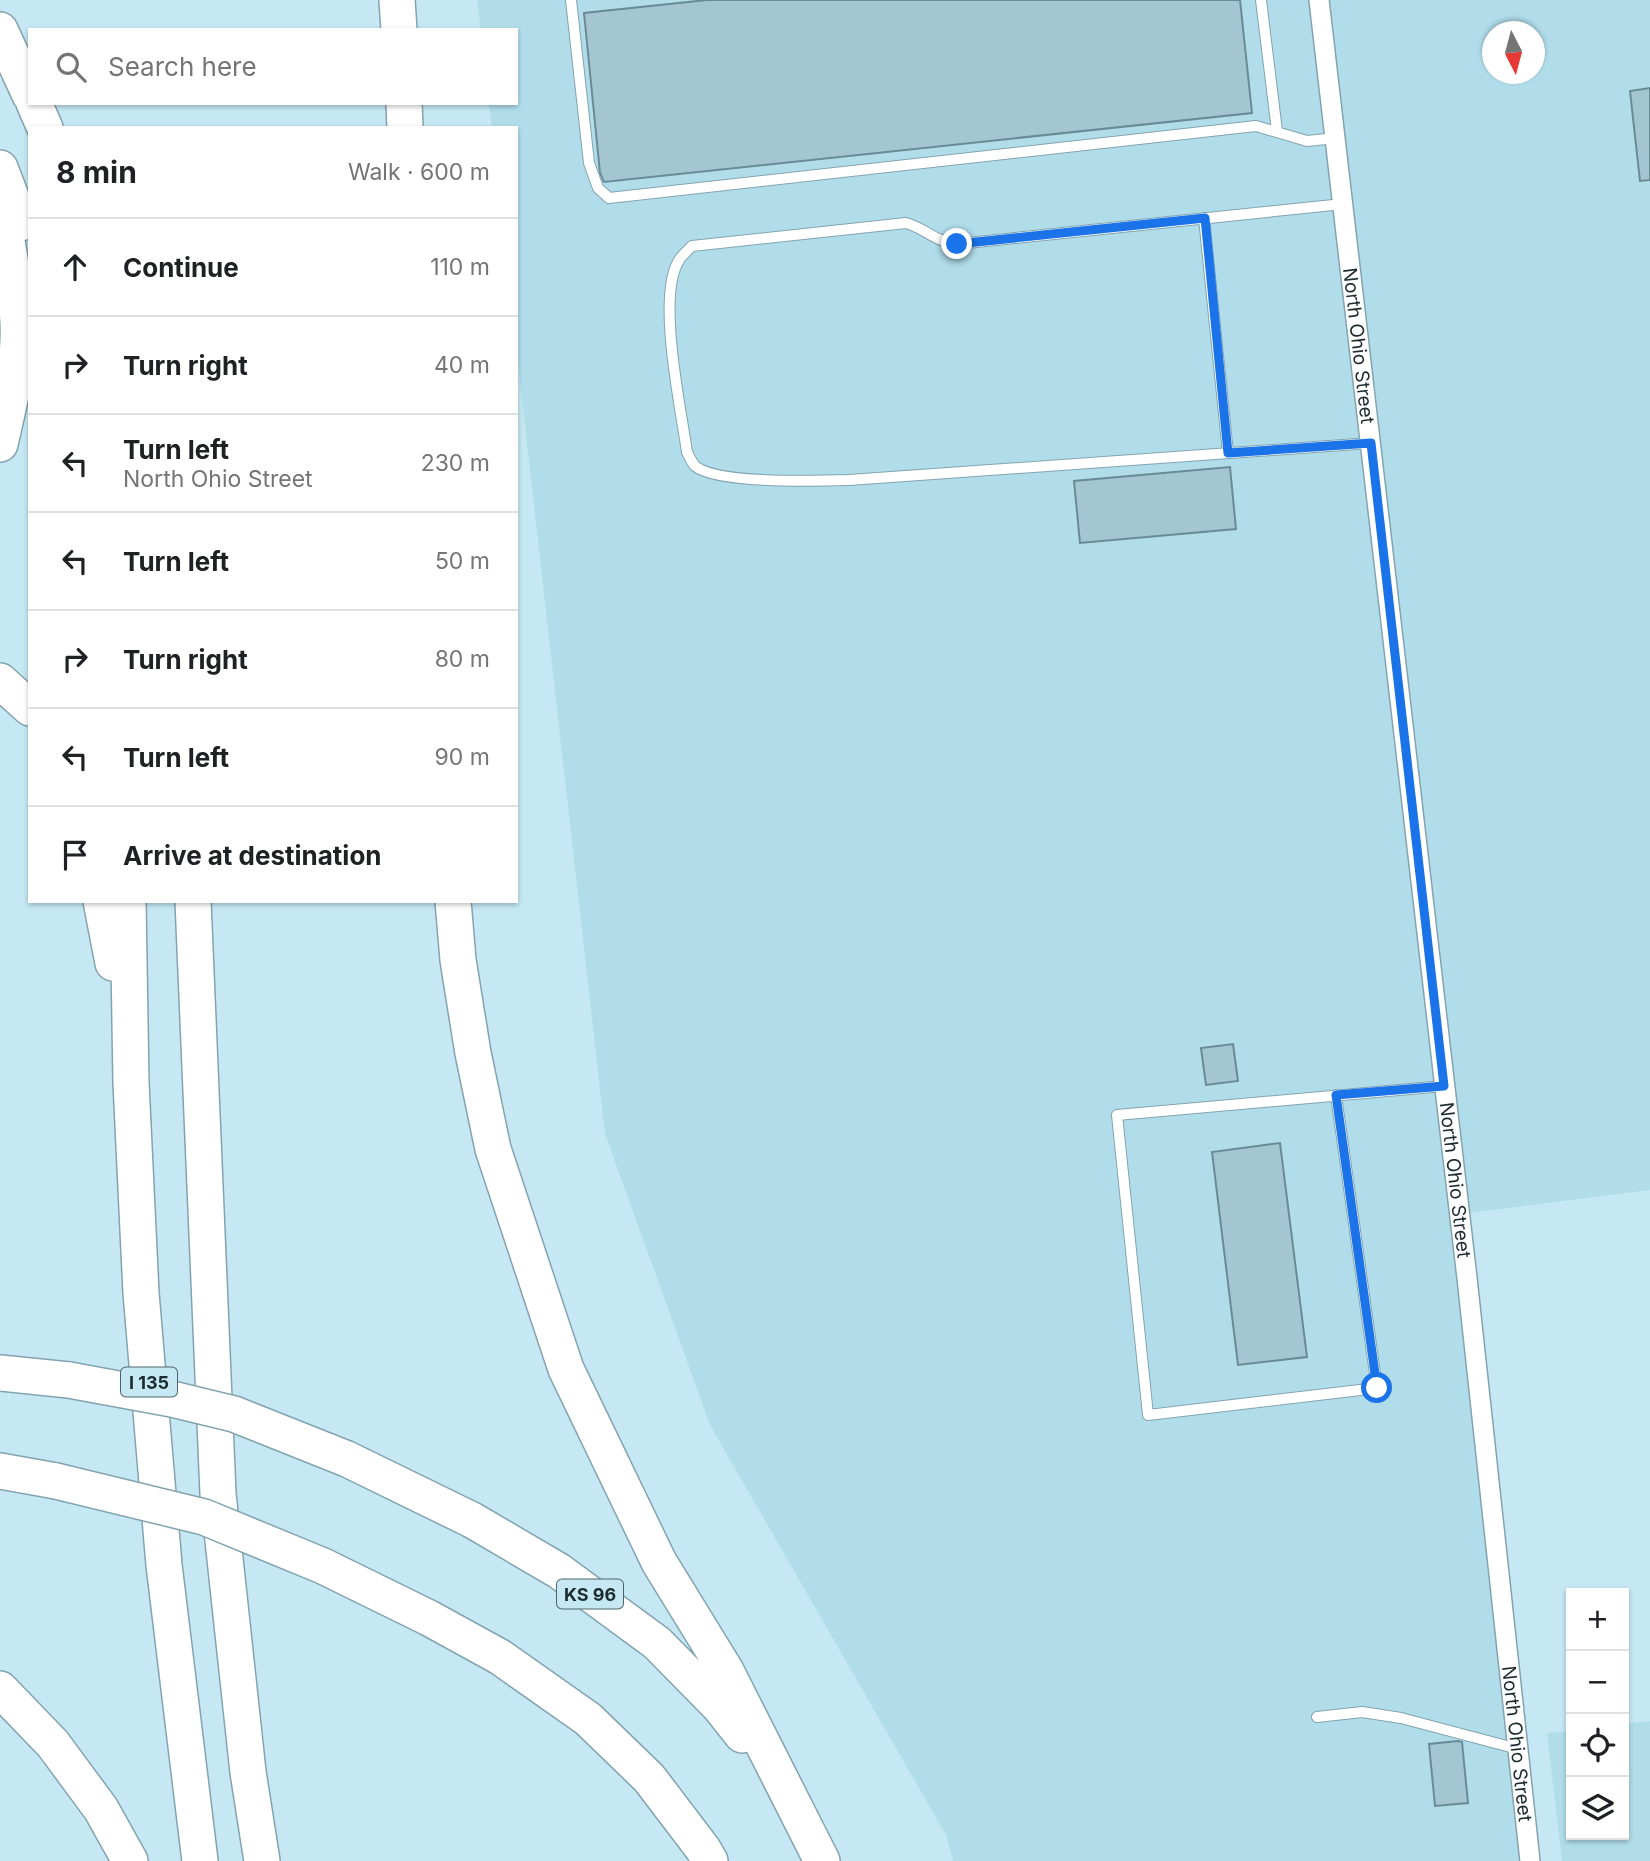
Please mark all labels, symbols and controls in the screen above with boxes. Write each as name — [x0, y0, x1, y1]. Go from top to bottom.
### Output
north arrow — [1482, 21, 1545, 84]
search box — [28, 28, 518, 105]
icon: search — [52, 48, 90, 86]
text: Search here — [108, 51, 257, 82]
text: 8 min — [56, 154, 137, 190]
text: Walk · 600 m — [348, 158, 490, 186]
route end — [941, 228, 972, 259]
icon: ahead — [56, 248, 94, 286]
text: Continue — [123, 252, 239, 283]
text: 110 m — [430, 253, 490, 281]
street label: North Ohio Street — [1339, 266, 1379, 425]
icon: right — [56, 346, 94, 384]
text: Turn right — [123, 350, 248, 381]
text: 40 m — [434, 351, 490, 379]
text: Turn left — [123, 434, 229, 465]
icon: left — [56, 444, 94, 482]
text: 230 m — [421, 449, 490, 477]
text: North Ohio Street — [123, 465, 313, 493]
icon: left — [56, 542, 94, 580]
text: Turn left — [123, 546, 229, 577]
text: 50 m — [435, 547, 490, 575]
icon: right — [56, 640, 94, 678]
text: Turn right — [123, 644, 248, 675]
text: 80 m — [435, 645, 490, 673]
icon: left — [56, 738, 94, 776]
text: Turn left — [123, 742, 229, 773]
text: 90 m — [435, 743, 490, 771]
icon: arrive — [56, 836, 94, 874]
text: Arrive at destination — [123, 840, 382, 871]
street label: North Ohio Street — [1435, 1101, 1476, 1259]
road number: I 135 — [121, 1367, 177, 1396]
route start — [1361, 1372, 1392, 1403]
road number: KS 96 — [557, 1580, 623, 1609]
map controls — [1566, 1588, 1629, 1840]
button: + — [1566, 1588, 1629, 1651]
button: − — [1566, 1651, 1629, 1714]
street label: North Ohio Street — [1497, 1665, 1537, 1823]
button: locate — [1566, 1714, 1629, 1777]
button: layers — [1566, 1777, 1629, 1840]

